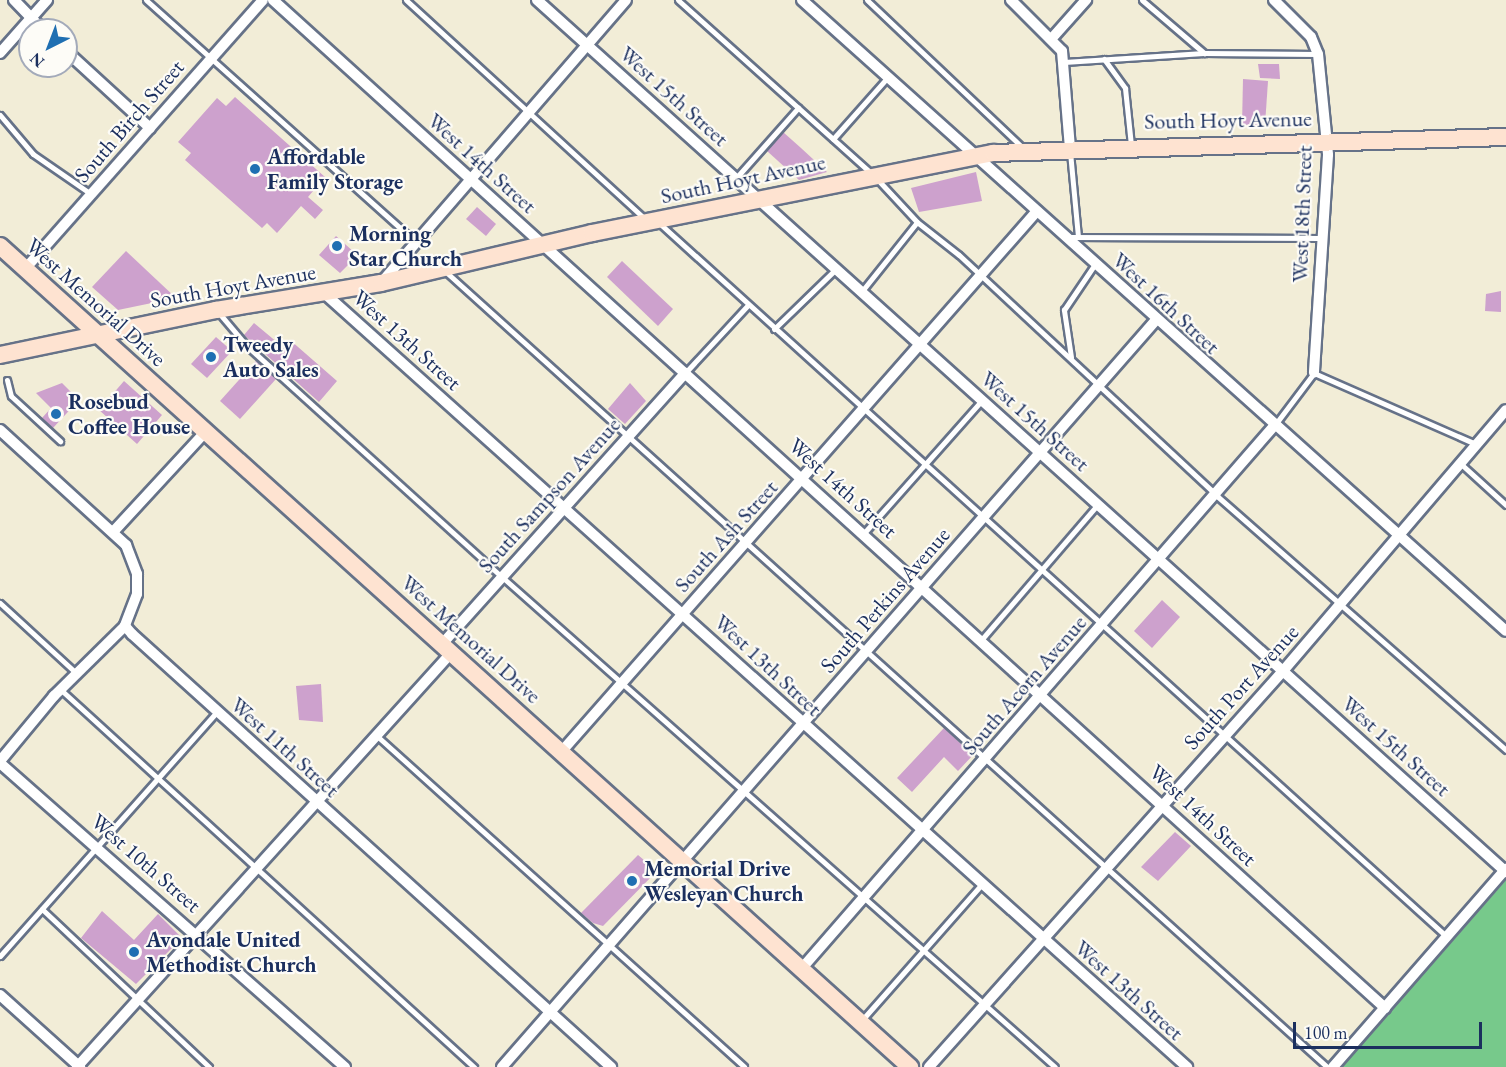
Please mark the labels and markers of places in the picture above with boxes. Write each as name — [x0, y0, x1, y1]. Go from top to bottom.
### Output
place label: Affordable Family Storage — [267, 143, 403, 194]
marker: Affordable Family Storage — [248, 162, 262, 176]
place label: Morning Star Church — [349, 220, 462, 272]
marker: Morning Star Church — [330, 239, 344, 253]
place label: Tweedy Auto Sales — [223, 331, 319, 382]
marker: Tweedy Auto Sales — [204, 350, 218, 364]
place label: Rosebud Coffee House — [68, 388, 190, 440]
marker: Rosebud Coffee House — [49, 407, 63, 421]
place label: Memorial Drive Wesleyan Church — [644, 855, 803, 906]
marker: Memorial Drive Wesleyan Church — [625, 874, 639, 888]
place label: Avondale United Methodist Church — [146, 926, 317, 978]
marker: Avondale United Methodist Church — [127, 945, 141, 959]

